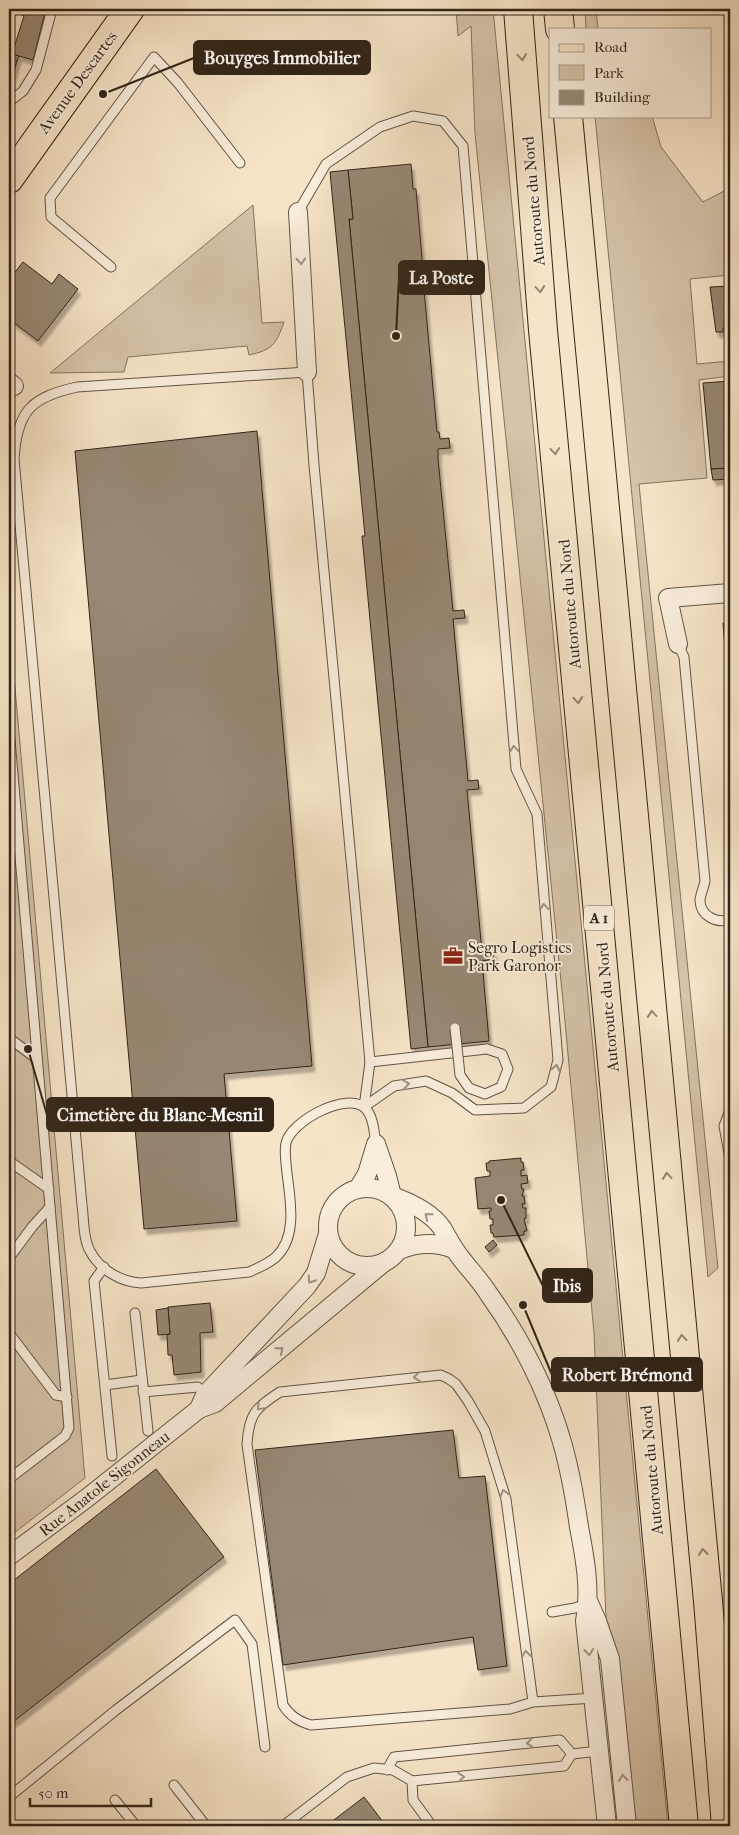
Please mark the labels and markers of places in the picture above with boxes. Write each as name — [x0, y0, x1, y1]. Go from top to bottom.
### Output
callout: Bouyges Immobilier — [194, 41, 370, 74]
callout: La Poste — [399, 261, 484, 294]
place label: Segro Logistics Park Garonor — [468, 938, 572, 975]
office icon: Segro Logistics Park Garonor — [442, 945, 464, 967]
callout: Cimetière du Blanc-Mesnil — [47, 1098, 273, 1131]
callout: Ibis — [543, 1269, 592, 1302]
callout: Robert Brémond — [552, 1358, 702, 1391]

